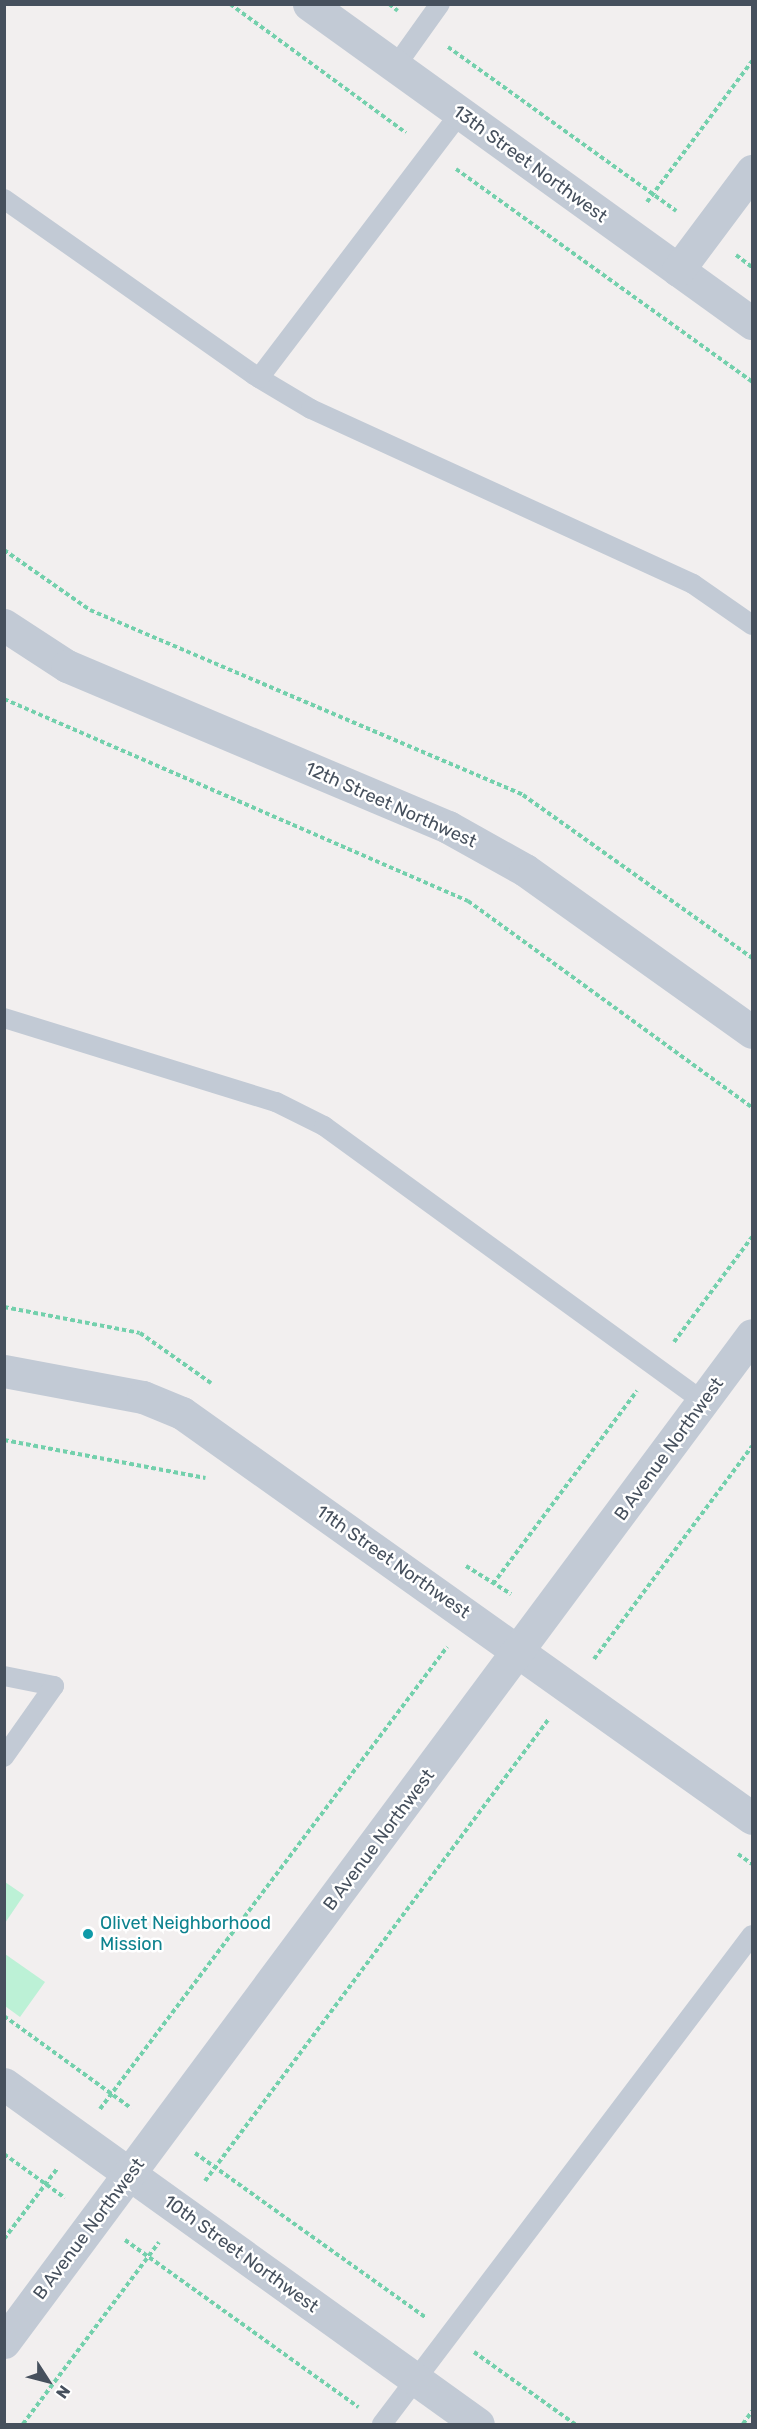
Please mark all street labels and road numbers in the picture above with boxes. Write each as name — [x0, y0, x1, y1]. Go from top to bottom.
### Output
street label: 13th Street Northwest — [449, 101, 611, 227]
street label: 12th Street Northwest — [302, 757, 480, 853]
street label: B Avenue Northwest — [610, 1373, 728, 1525]
street label: 11th Street Northwest — [312, 1501, 474, 1623]
street label: B Avenue Northwest — [319, 1765, 439, 1915]
street label: B Avenue Northwest — [29, 2154, 149, 2304]
street label: 10th Street Northwest — [159, 2191, 323, 2317]

